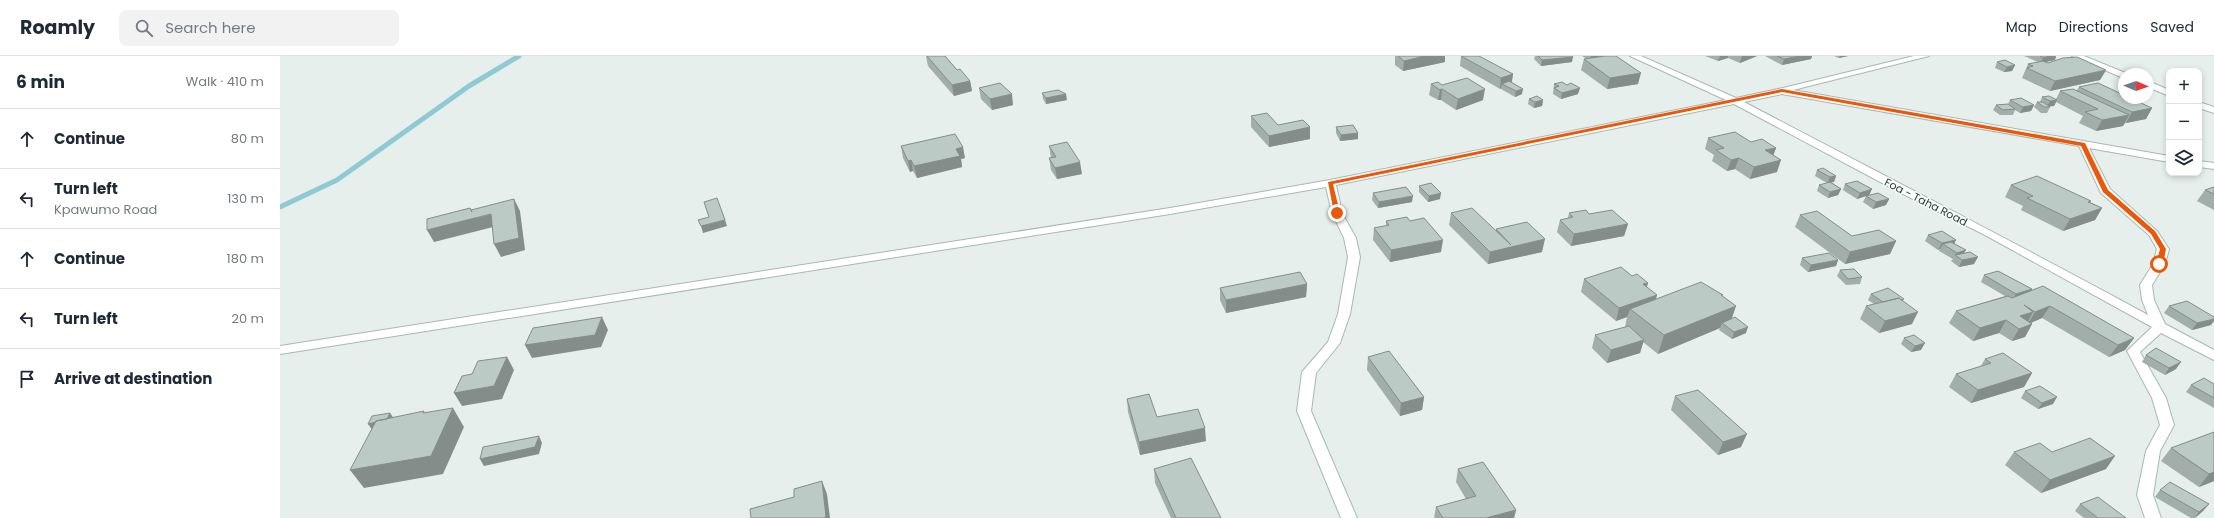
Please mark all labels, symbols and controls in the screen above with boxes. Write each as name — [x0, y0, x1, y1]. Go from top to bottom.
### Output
search box — [119, 10, 399, 46]
text: Roamly — [20, 14, 95, 41]
icon: search — [133, 17, 155, 39]
text: Search here — [165, 17, 256, 38]
text: Map — [2006, 17, 2037, 37]
text: Directions — [2059, 17, 2128, 37]
text: Saved — [2150, 17, 2194, 37]
north arrow — [2118, 68, 2154, 104]
map controls — [2166, 68, 2202, 176]
button: + — [2166, 68, 2202, 104]
text: 6 min — [16, 70, 65, 94]
text: Walk · 410 m — [186, 72, 264, 91]
button: − — [2166, 104, 2202, 140]
icon: ahead — [16, 128, 38, 150]
text: Continue — [54, 128, 125, 149]
text: 80 m — [231, 129, 264, 148]
button: layers — [2166, 140, 2202, 176]
street label: Foa - Taha Road — [1882, 174, 1970, 230]
text: Turn left — [54, 178, 118, 199]
icon: left — [16, 188, 38, 210]
text: 130 m — [227, 189, 264, 208]
text: Kpawumo Road — [54, 200, 157, 219]
route end — [1328, 204, 1346, 222]
icon: ahead — [16, 248, 38, 270]
text: Continue — [54, 248, 125, 269]
text: 180 m — [227, 249, 264, 268]
route start — [2150, 255, 2168, 273]
icon: left — [16, 308, 38, 330]
text: Turn left — [54, 308, 118, 329]
text: 20 m — [231, 309, 264, 328]
icon: arrive — [16, 368, 38, 390]
text: Arrive at destination — [54, 368, 212, 389]

